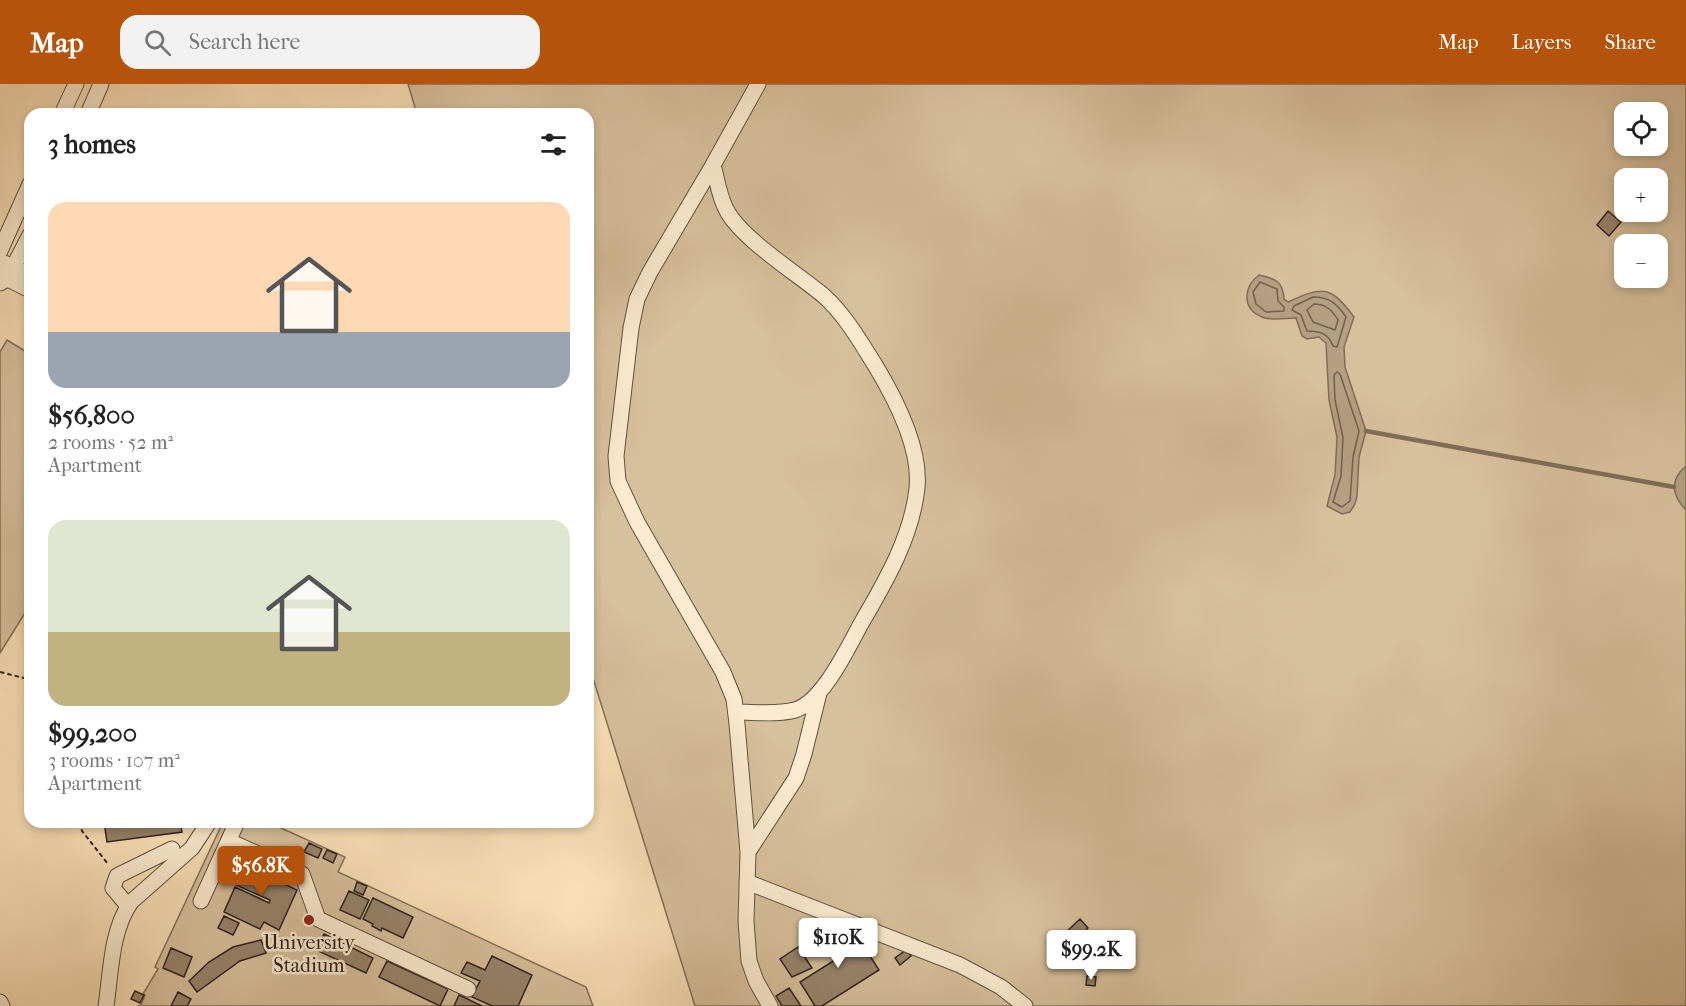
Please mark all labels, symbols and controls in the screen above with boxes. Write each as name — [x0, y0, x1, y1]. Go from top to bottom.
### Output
search box — [120, 15, 540, 69]
text: Map — [30, 26, 84, 59]
icon: search — [141, 26, 174, 59]
text: Search here — [189, 29, 300, 55]
text: Map — [1438, 30, 1479, 54]
text: Layers — [1512, 30, 1571, 54]
text: Share — [1604, 30, 1656, 54]
map controls — [1614, 102, 1668, 288]
button: locate — [1614, 102, 1668, 156]
icon: filters — [537, 128, 570, 161]
text: 3 homes — [48, 129, 136, 160]
button: + — [1614, 168, 1668, 222]
button: − — [1614, 234, 1668, 288]
icon: home — [255, 241, 363, 349]
text: $56,800 — [48, 400, 135, 431]
text: 2 rooms · 52 m² — [48, 431, 173, 454]
text: Apartment — [48, 454, 142, 477]
icon: home — [255, 559, 363, 667]
text: $99,200 — [48, 718, 137, 749]
text: 3 rooms · 107 m² — [48, 749, 180, 772]
text: Apartment — [48, 772, 142, 795]
pin: $56.8K — [212, 846, 310, 897]
text: $56.8K — [232, 854, 290, 877]
marker: University Stadium — [302, 913, 316, 927]
pin: $110K — [796, 918, 880, 969]
text: $110K — [813, 926, 863, 949]
pin: $99.2K — [1042, 930, 1140, 981]
place label: University Stadium — [263, 931, 356, 977]
text: $99.2K — [1061, 938, 1121, 961]

